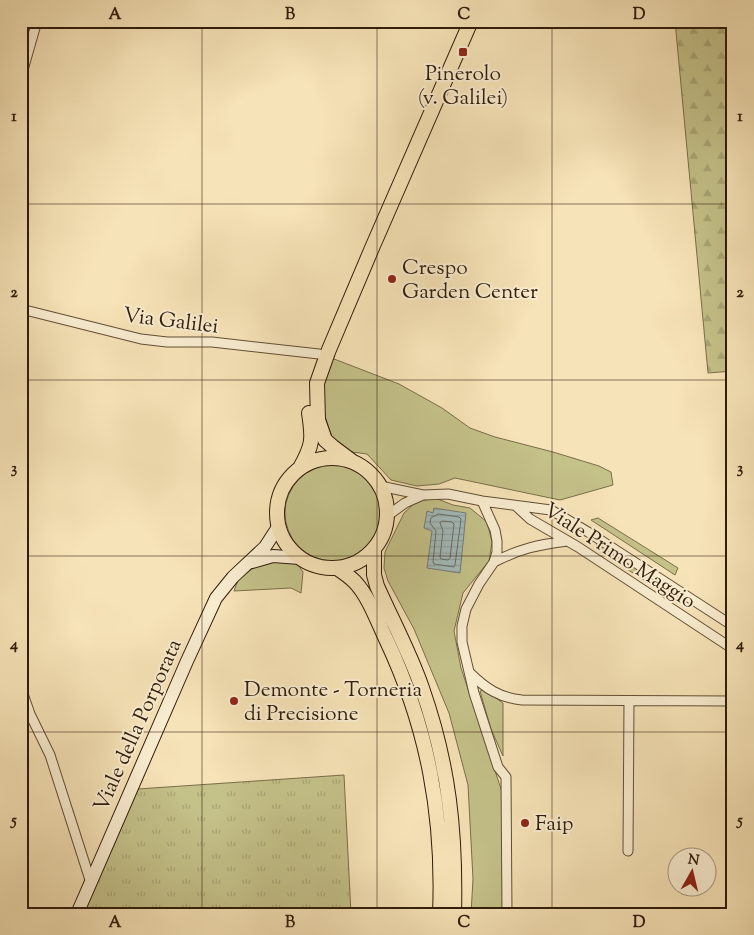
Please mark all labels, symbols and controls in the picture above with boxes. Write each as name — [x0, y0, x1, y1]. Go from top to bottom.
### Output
text: A — [109, 4, 122, 27]
text: B — [285, 4, 295, 27]
text: C — [458, 4, 471, 27]
text: D — [633, 4, 646, 27]
marker: Pinerolo (v. Galilei) — [457, 46, 469, 58]
place label: Pinerolo (v. Galilei) — [418, 60, 508, 114]
text: 1 — [11, 106, 17, 129]
text: 1 — [737, 106, 743, 129]
place label: Crespo Garden Center — [402, 254, 538, 308]
marker: Crespo Garden Center — [386, 273, 398, 285]
text: 2 — [10, 282, 18, 305]
text: 2 — [736, 282, 744, 305]
street label: Via Galilei — [121, 301, 220, 343]
text: 3 — [11, 458, 18, 481]
text: 3 — [737, 458, 744, 481]
street label: Viale Primo Maggio — [537, 496, 701, 617]
text: 4 — [9, 634, 18, 657]
street label: Viale della Porporata — [87, 634, 191, 817]
text: 4 — [735, 634, 744, 657]
place label: Demonte - Torneria di Precisione — [244, 676, 422, 730]
marker: Demonte - Torneria di Precisione — [228, 695, 240, 707]
text: 5 — [9, 810, 17, 833]
place label: Faip — [535, 810, 574, 840]
text: 5 — [735, 810, 743, 833]
marker: Faip — [519, 817, 531, 829]
north arrow — [666, 848, 716, 898]
text: N — [687, 850, 700, 872]
text: A — [109, 912, 122, 935]
text: B — [285, 912, 295, 935]
text: C — [458, 912, 471, 935]
text: D — [633, 912, 646, 935]

